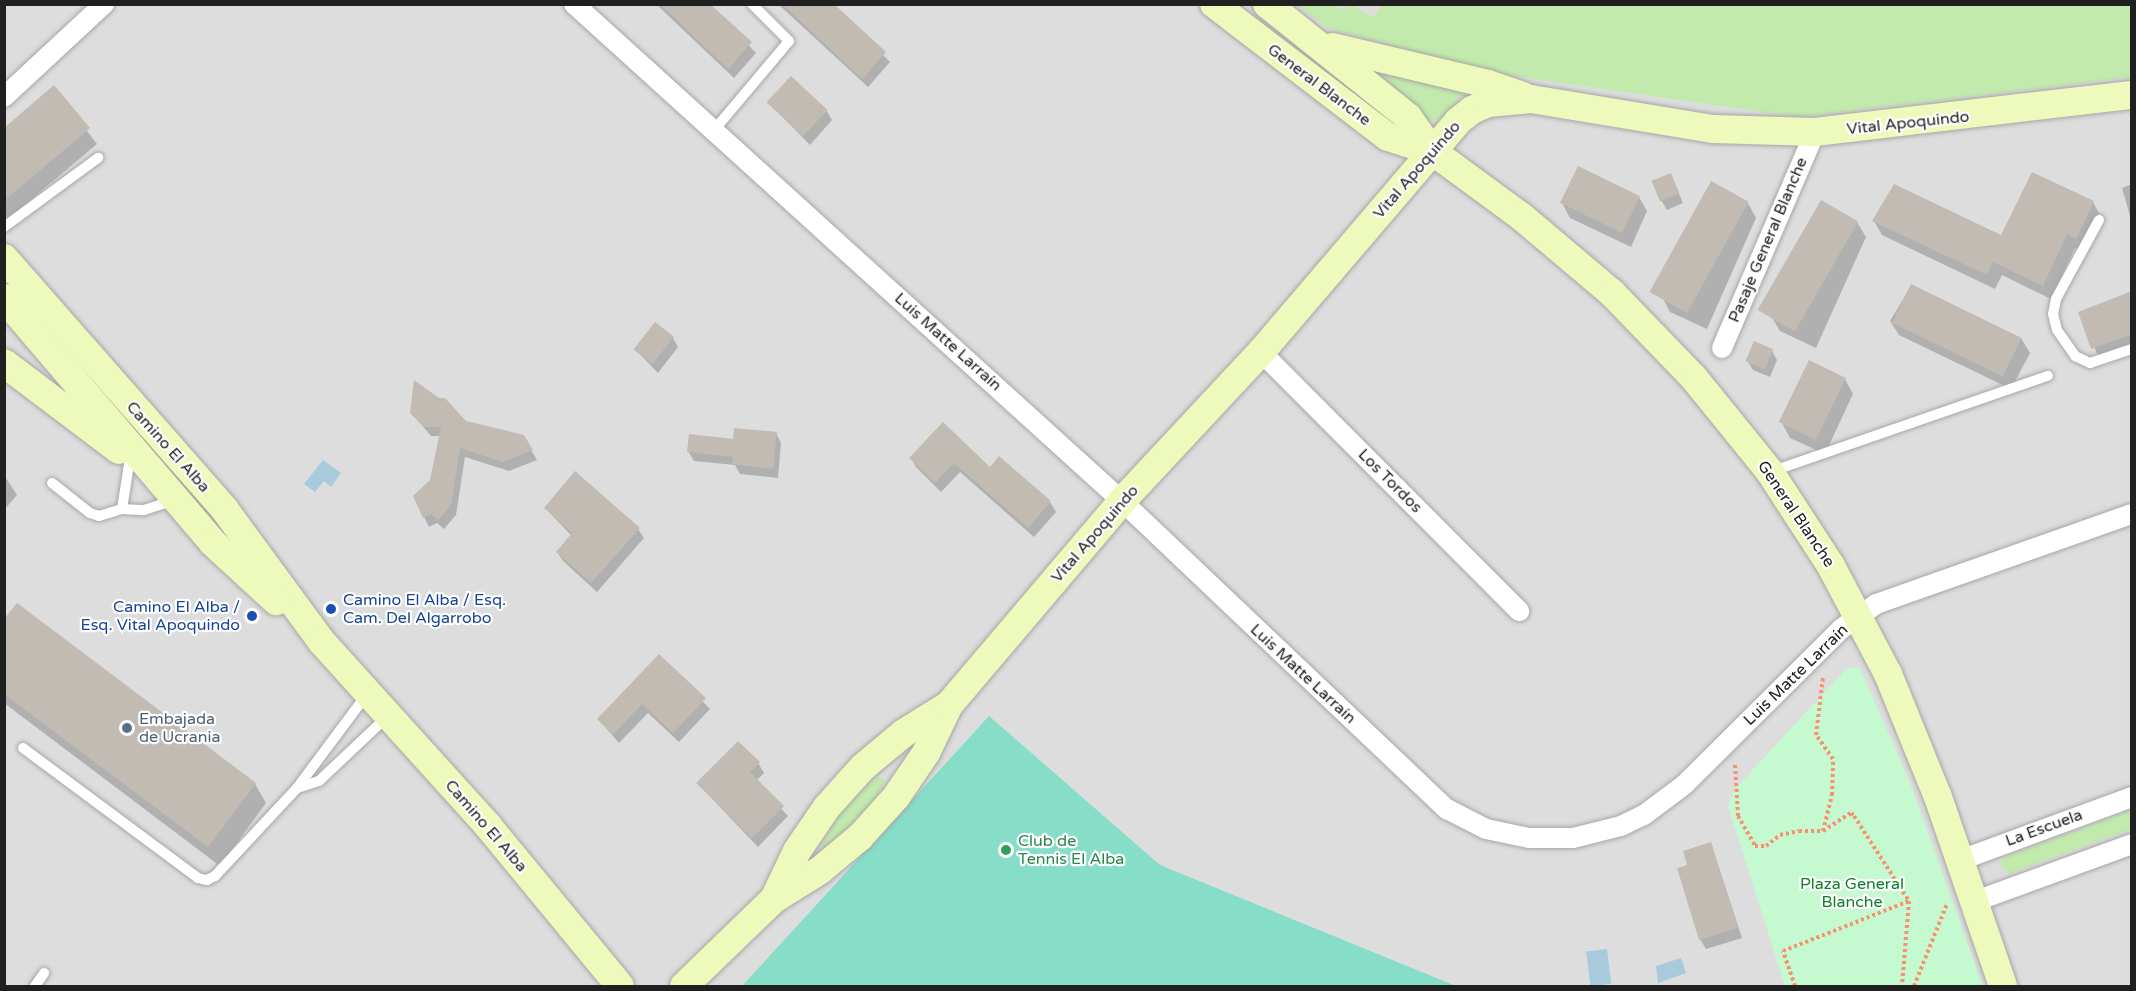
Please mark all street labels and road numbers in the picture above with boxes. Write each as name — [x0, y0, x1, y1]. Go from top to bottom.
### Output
street label: General Blanche — [1264, 40, 1374, 130]
street label: Vital Apoquindo — [1846, 107, 1970, 139]
street label: Vital Apoquindo — [1369, 117, 1465, 223]
street label: Pasaje General Blanche — [1724, 155, 1812, 325]
street label: Luis Matte Larraín — [890, 289, 1006, 395]
street label: Camino El Alba — [122, 398, 214, 496]
street label: Los Tordos — [1354, 445, 1426, 517]
street label: General Blanche — [1753, 457, 1839, 571]
street label: Vital Apoquindo — [1047, 481, 1143, 587]
street label: Luis Matte Larraín — [1246, 620, 1360, 728]
street label: Luis Matte Larraín — [1740, 620, 1852, 730]
street label: Camino El Alba — [441, 776, 531, 876]
street label: La Escuela — [2003, 805, 2085, 851]

